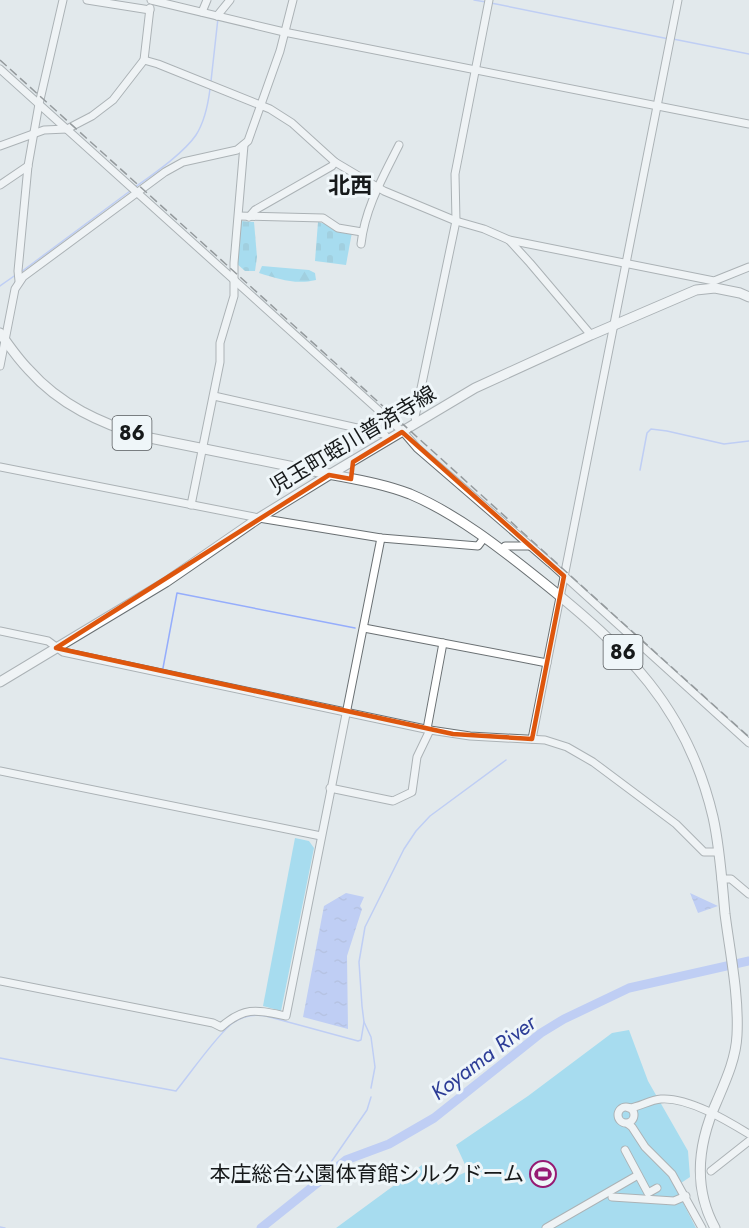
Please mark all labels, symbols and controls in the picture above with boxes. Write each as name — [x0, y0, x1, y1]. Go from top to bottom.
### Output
district label: 北西 — [328, 169, 372, 201]
street label: 児玉町蛭川普済寺線 — [264, 378, 442, 502]
road number: 86 — [112, 416, 152, 450]
road number: 86 — [604, 635, 642, 669]
water label: Koyama River — [424, 1006, 544, 1107]
place label: 本庄総合公園体育館シルクドーム — [210, 1159, 524, 1189]
sports icon: 本庄総合公園体育館シルクドーム — [528, 1159, 558, 1189]

